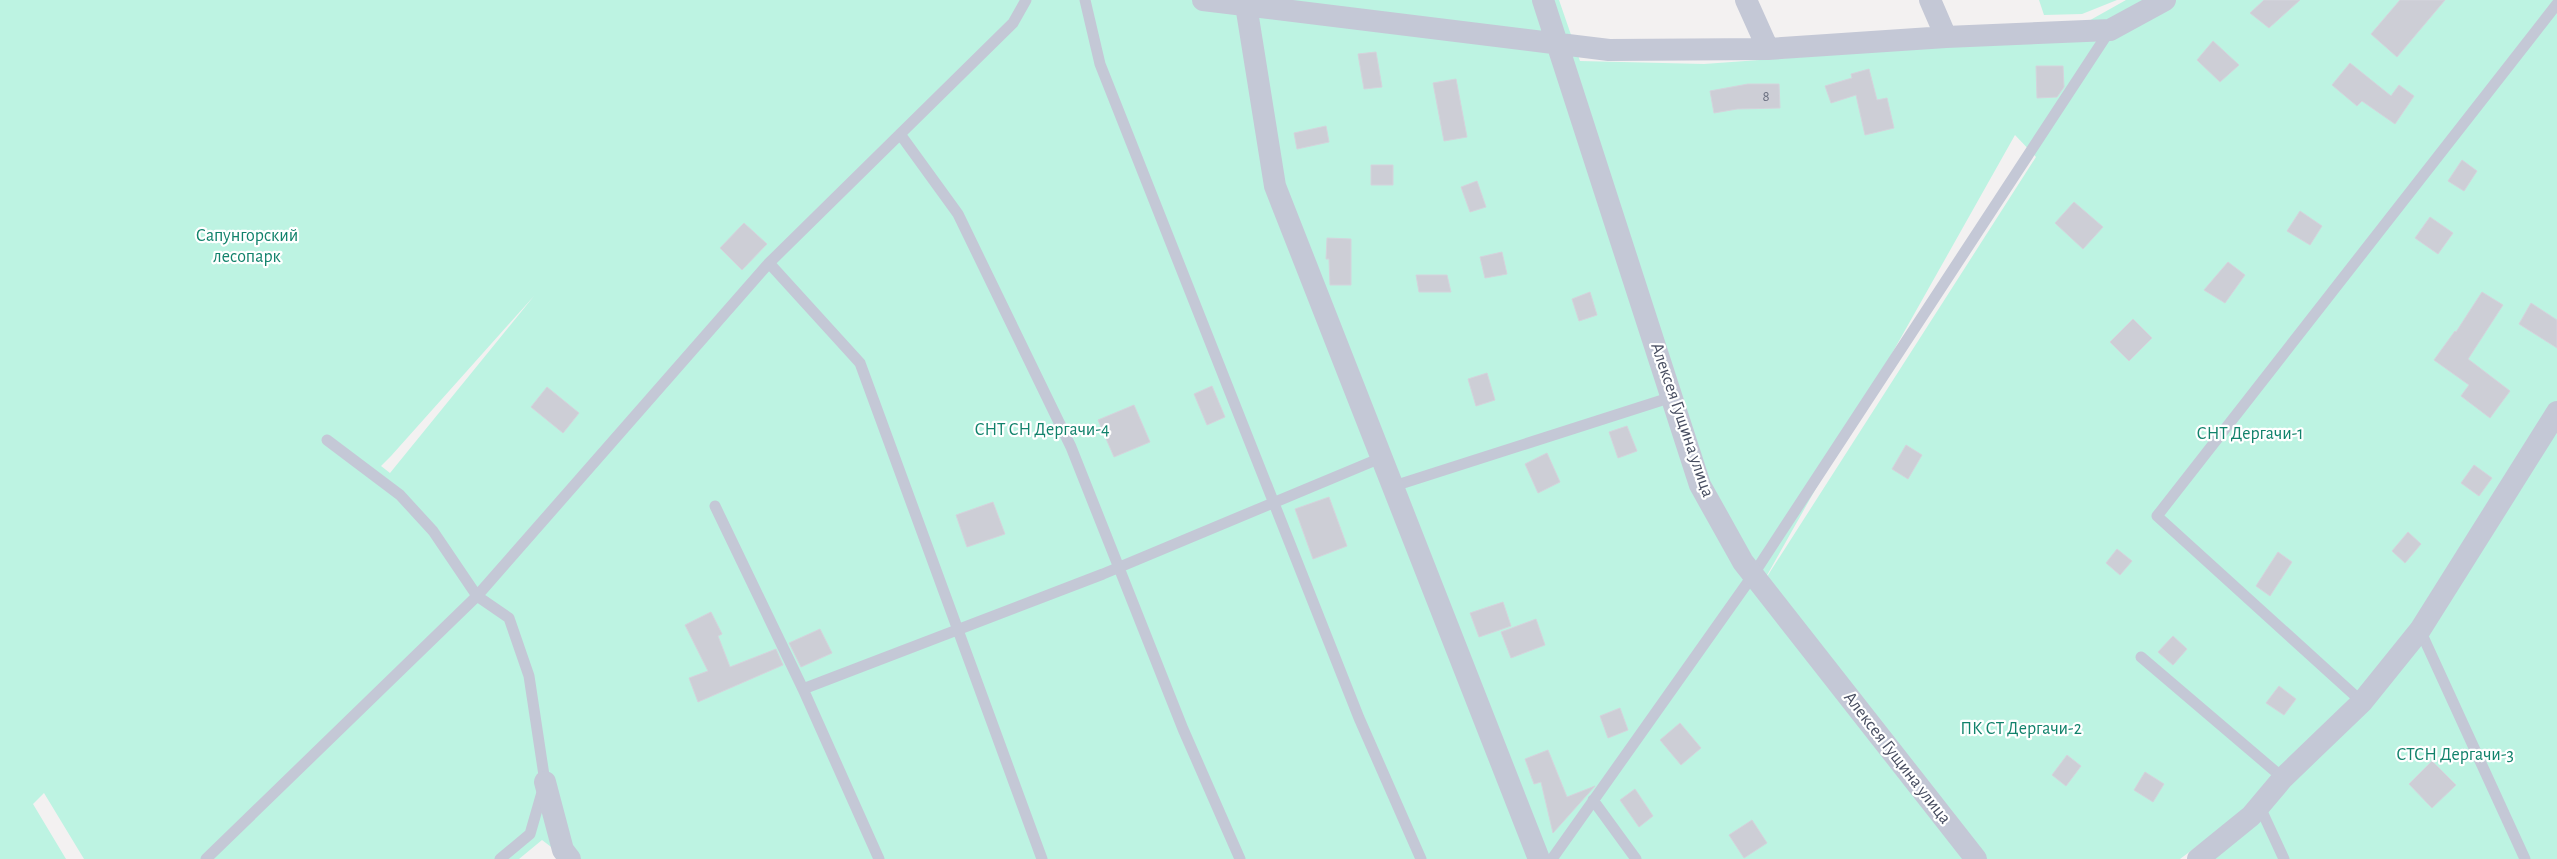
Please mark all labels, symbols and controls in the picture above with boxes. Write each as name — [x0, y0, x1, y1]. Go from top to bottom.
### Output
house number: 8 — [1762, 89, 1770, 104]
park label: Сапунгорский лесопарк — [196, 227, 298, 266]
street label: Алексея Гущина улица — [1647, 340, 1717, 500]
park label: СНТ СН Дергачи-4 — [974, 421, 1110, 439]
park label: СНТ Дергачи-1 — [2197, 425, 2303, 443]
street label: Алексея Гущина улица — [1840, 689, 1954, 827]
park label: ПК СТ Дергачи-2 — [1960, 720, 2082, 738]
park label: СТСН Дергачи-3 — [2396, 746, 2514, 764]

